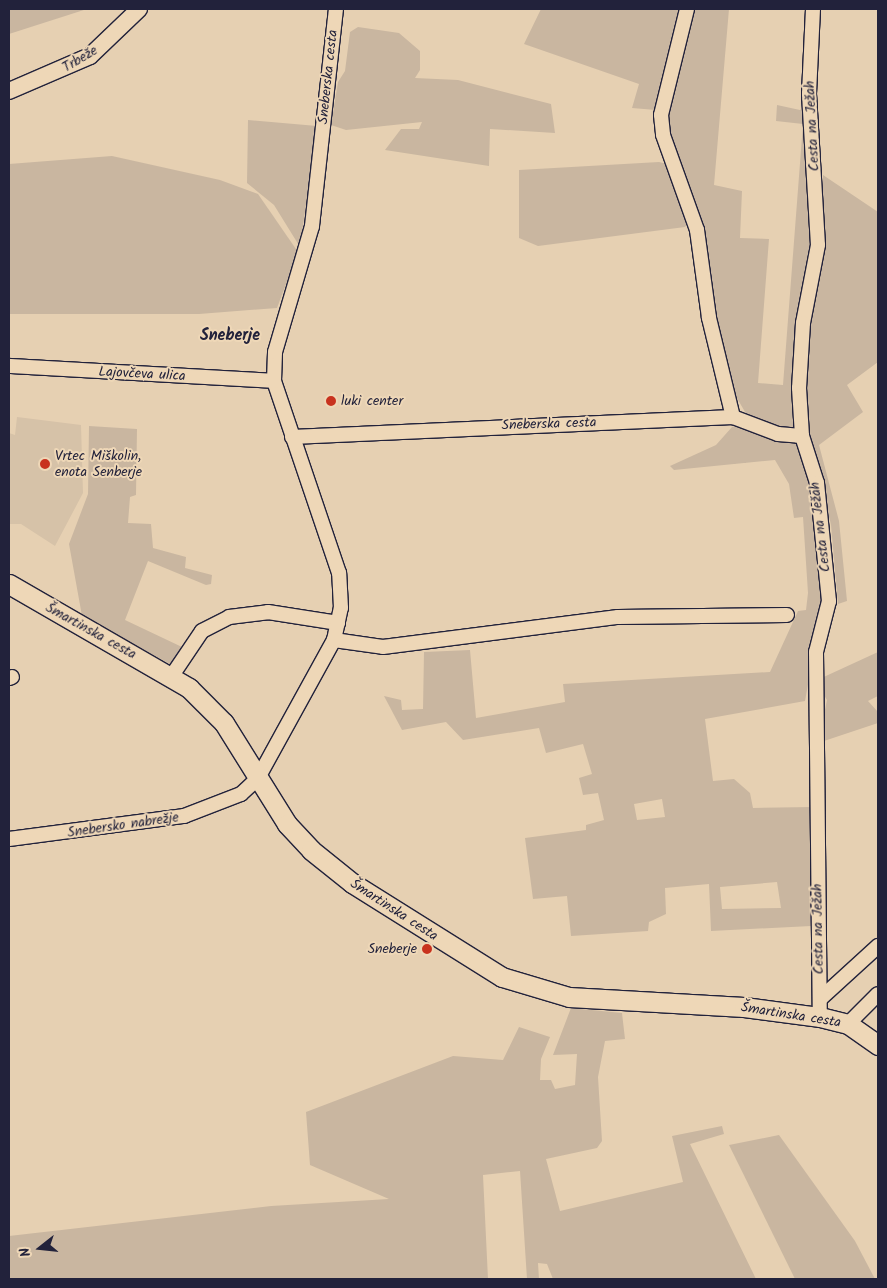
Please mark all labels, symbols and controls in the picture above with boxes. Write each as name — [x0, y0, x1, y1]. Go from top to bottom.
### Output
street label: Sneberska cesta — [315, 29, 341, 125]
street label: Trbeže — [59, 42, 101, 76]
street label: Cesta na Ježah — [801, 80, 823, 172]
district label: Sneberje — [200, 326, 260, 346]
street label: Lajovčeva ulica — [98, 363, 186, 385]
place label: luki center — [341, 393, 403, 409]
marker: luki center — [325, 395, 337, 407]
street label: Sneberska cesta — [501, 414, 597, 434]
place label: Vrtec Miškolin, enota Senberje — [55, 448, 142, 481]
marker: Vrtec Miškolin, enota Senberje — [39, 458, 51, 470]
street label: Cesta na Ježah — [806, 481, 834, 573]
street label: Šmartinska cesta — [43, 599, 139, 663]
street label: Snebersko nabrežje — [66, 809, 180, 841]
street label: Šmartinska cesta — [347, 875, 441, 945]
street label: Cesta na Ježah — [809, 883, 827, 975]
place label: Sneberje — [368, 941, 417, 957]
marker: Sneberje — [421, 943, 433, 955]
street label: Šmartinska cesta — [740, 999, 842, 1031]
north arrow — [15, 1223, 65, 1273]
text: N — [14, 1245, 37, 1259]

